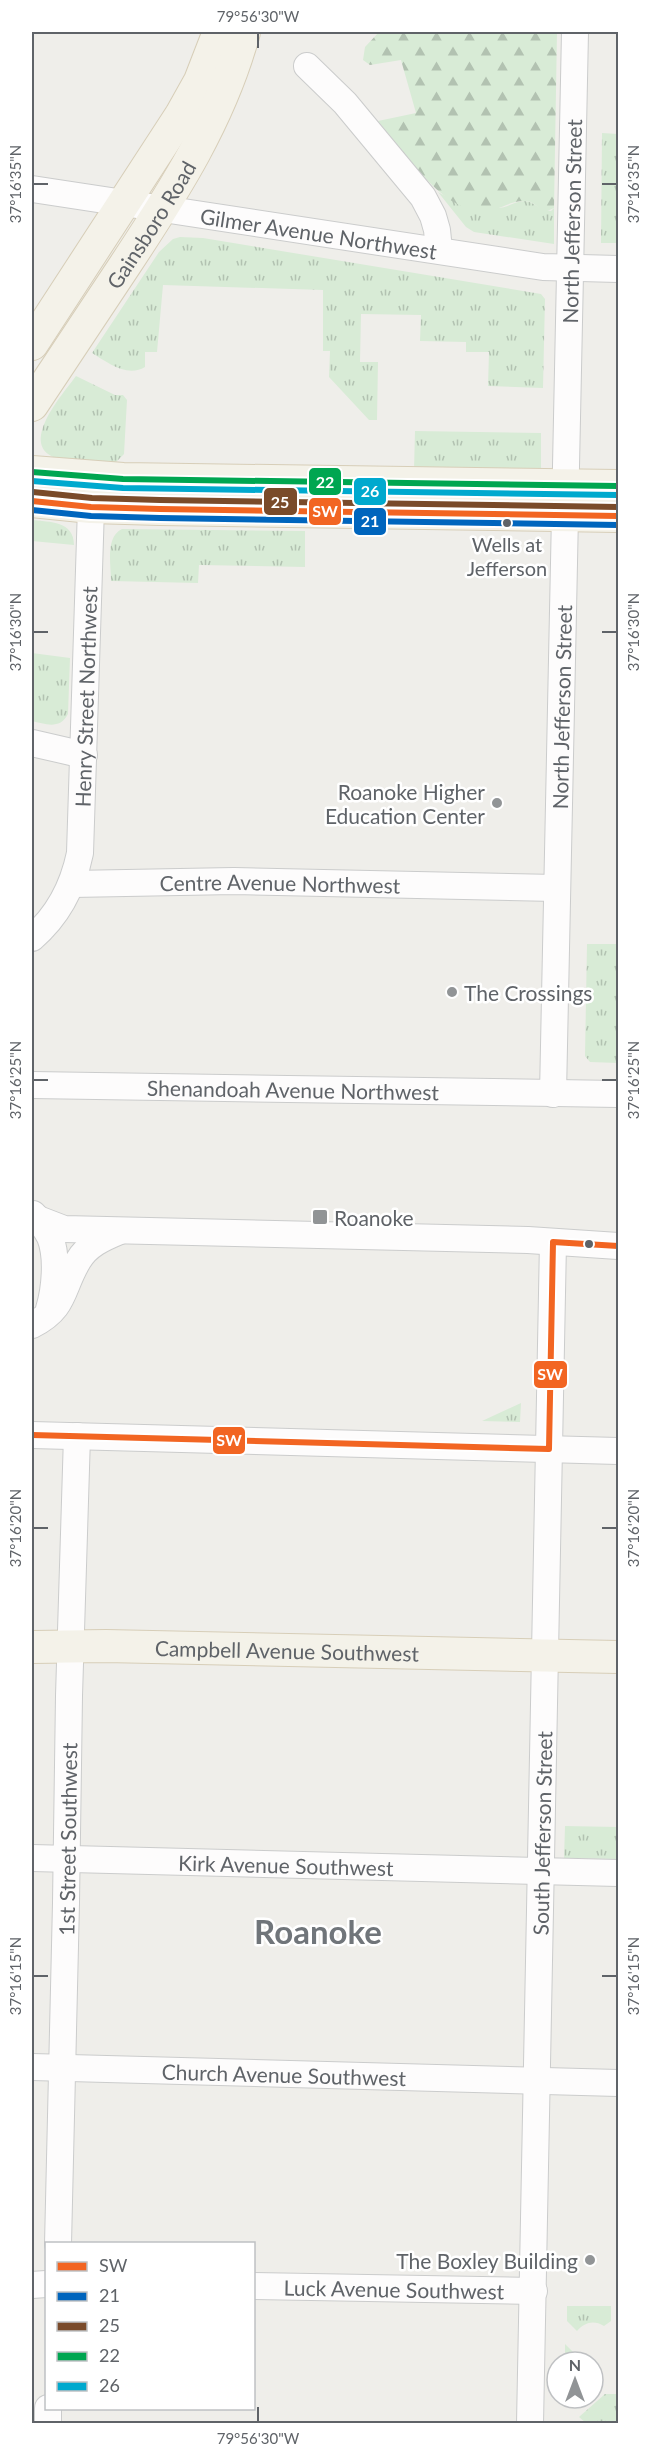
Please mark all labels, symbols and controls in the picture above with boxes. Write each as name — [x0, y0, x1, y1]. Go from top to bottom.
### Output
text: 79°56'30"W — [217, 7, 300, 25]
street label: North Jefferson Street — [556, 118, 586, 324]
text: 37°16'35"N — [6, 145, 24, 223]
text: 37°16'35"N — [624, 145, 642, 223]
street label: Gainsboro Road — [101, 156, 200, 293]
street label: Gilmer Avenue Northwest — [199, 202, 439, 263]
line badge: 22 — [308, 467, 342, 496]
text: 22 — [316, 472, 334, 491]
line badge: 26 — [353, 477, 387, 506]
text: 26 — [361, 481, 379, 500]
line badge: 25 — [263, 487, 298, 516]
text: 25 — [271, 492, 289, 511]
line badge: SW — [308, 497, 342, 526]
text: SW — [312, 501, 338, 520]
line badge: 21 — [353, 507, 387, 536]
text: 21 — [361, 511, 379, 530]
marker: Wells at Jefferson — [501, 517, 513, 529]
place label: Wells at Jefferson — [467, 532, 547, 580]
street label: Henry Street Northwest — [69, 585, 101, 808]
text: 37°16'30"N — [6, 593, 24, 671]
text: 37°16'30"N — [624, 593, 642, 671]
street label: North Jefferson Street — [546, 604, 576, 810]
place label: Roanoke Higher Education Center — [325, 779, 485, 828]
marker: Roanoke Higher Education Center — [490, 796, 504, 810]
street label: Centre Avenue Northwest — [159, 868, 401, 897]
place label: The Crossings — [464, 980, 592, 1005]
marker: The Crossings — [445, 985, 459, 999]
text: 37°16'25"N — [6, 1041, 24, 1119]
text: 37°16'25"N — [624, 1041, 642, 1119]
street label: Shenandoah Avenue Northwest — [147, 1074, 440, 1104]
place label: Roanoke — [334, 1205, 414, 1230]
marker: Roanoke — [311, 1208, 329, 1226]
unlabelled marker — [583, 1238, 595, 1250]
line badge: SW — [533, 1360, 568, 1389]
text: SW — [537, 1364, 563, 1383]
line badge: SW — [212, 1426, 246, 1455]
text: SW — [216, 1430, 242, 1449]
text: 37°16'20"N — [6, 1489, 24, 1567]
text: 37°16'20"N — [624, 1489, 642, 1567]
street label: Campbell Avenue Southwest — [155, 1635, 420, 1665]
street label: South Jefferson Street — [527, 1730, 556, 1935]
street label: 1st Street Southwest — [53, 1742, 81, 1936]
street label: Kirk Avenue Southwest — [178, 1849, 394, 1880]
district label: Roanoke — [254, 1911, 382, 1951]
text: 37°16'15"N — [6, 1937, 24, 2015]
text: 37°16'15"N — [624, 1937, 642, 2015]
street label: Church Avenue Southwest — [161, 2058, 407, 2090]
legend — [45, 2242, 255, 2410]
place label: The Boxley Building — [396, 2248, 578, 2273]
marker: The Boxley Building — [583, 2253, 597, 2267]
text: SW — [99, 2254, 128, 2276]
street label: Luck Avenue Southwest — [284, 2274, 505, 2303]
text: 21 — [99, 2284, 120, 2306]
text: 25 — [99, 2314, 120, 2336]
text: 22 — [99, 2344, 120, 2366]
north arrow — [545, 2350, 605, 2410]
text: N — [569, 2355, 581, 2374]
text: 26 — [99, 2374, 120, 2396]
text: 79°56'30"W — [217, 2429, 300, 2447]

